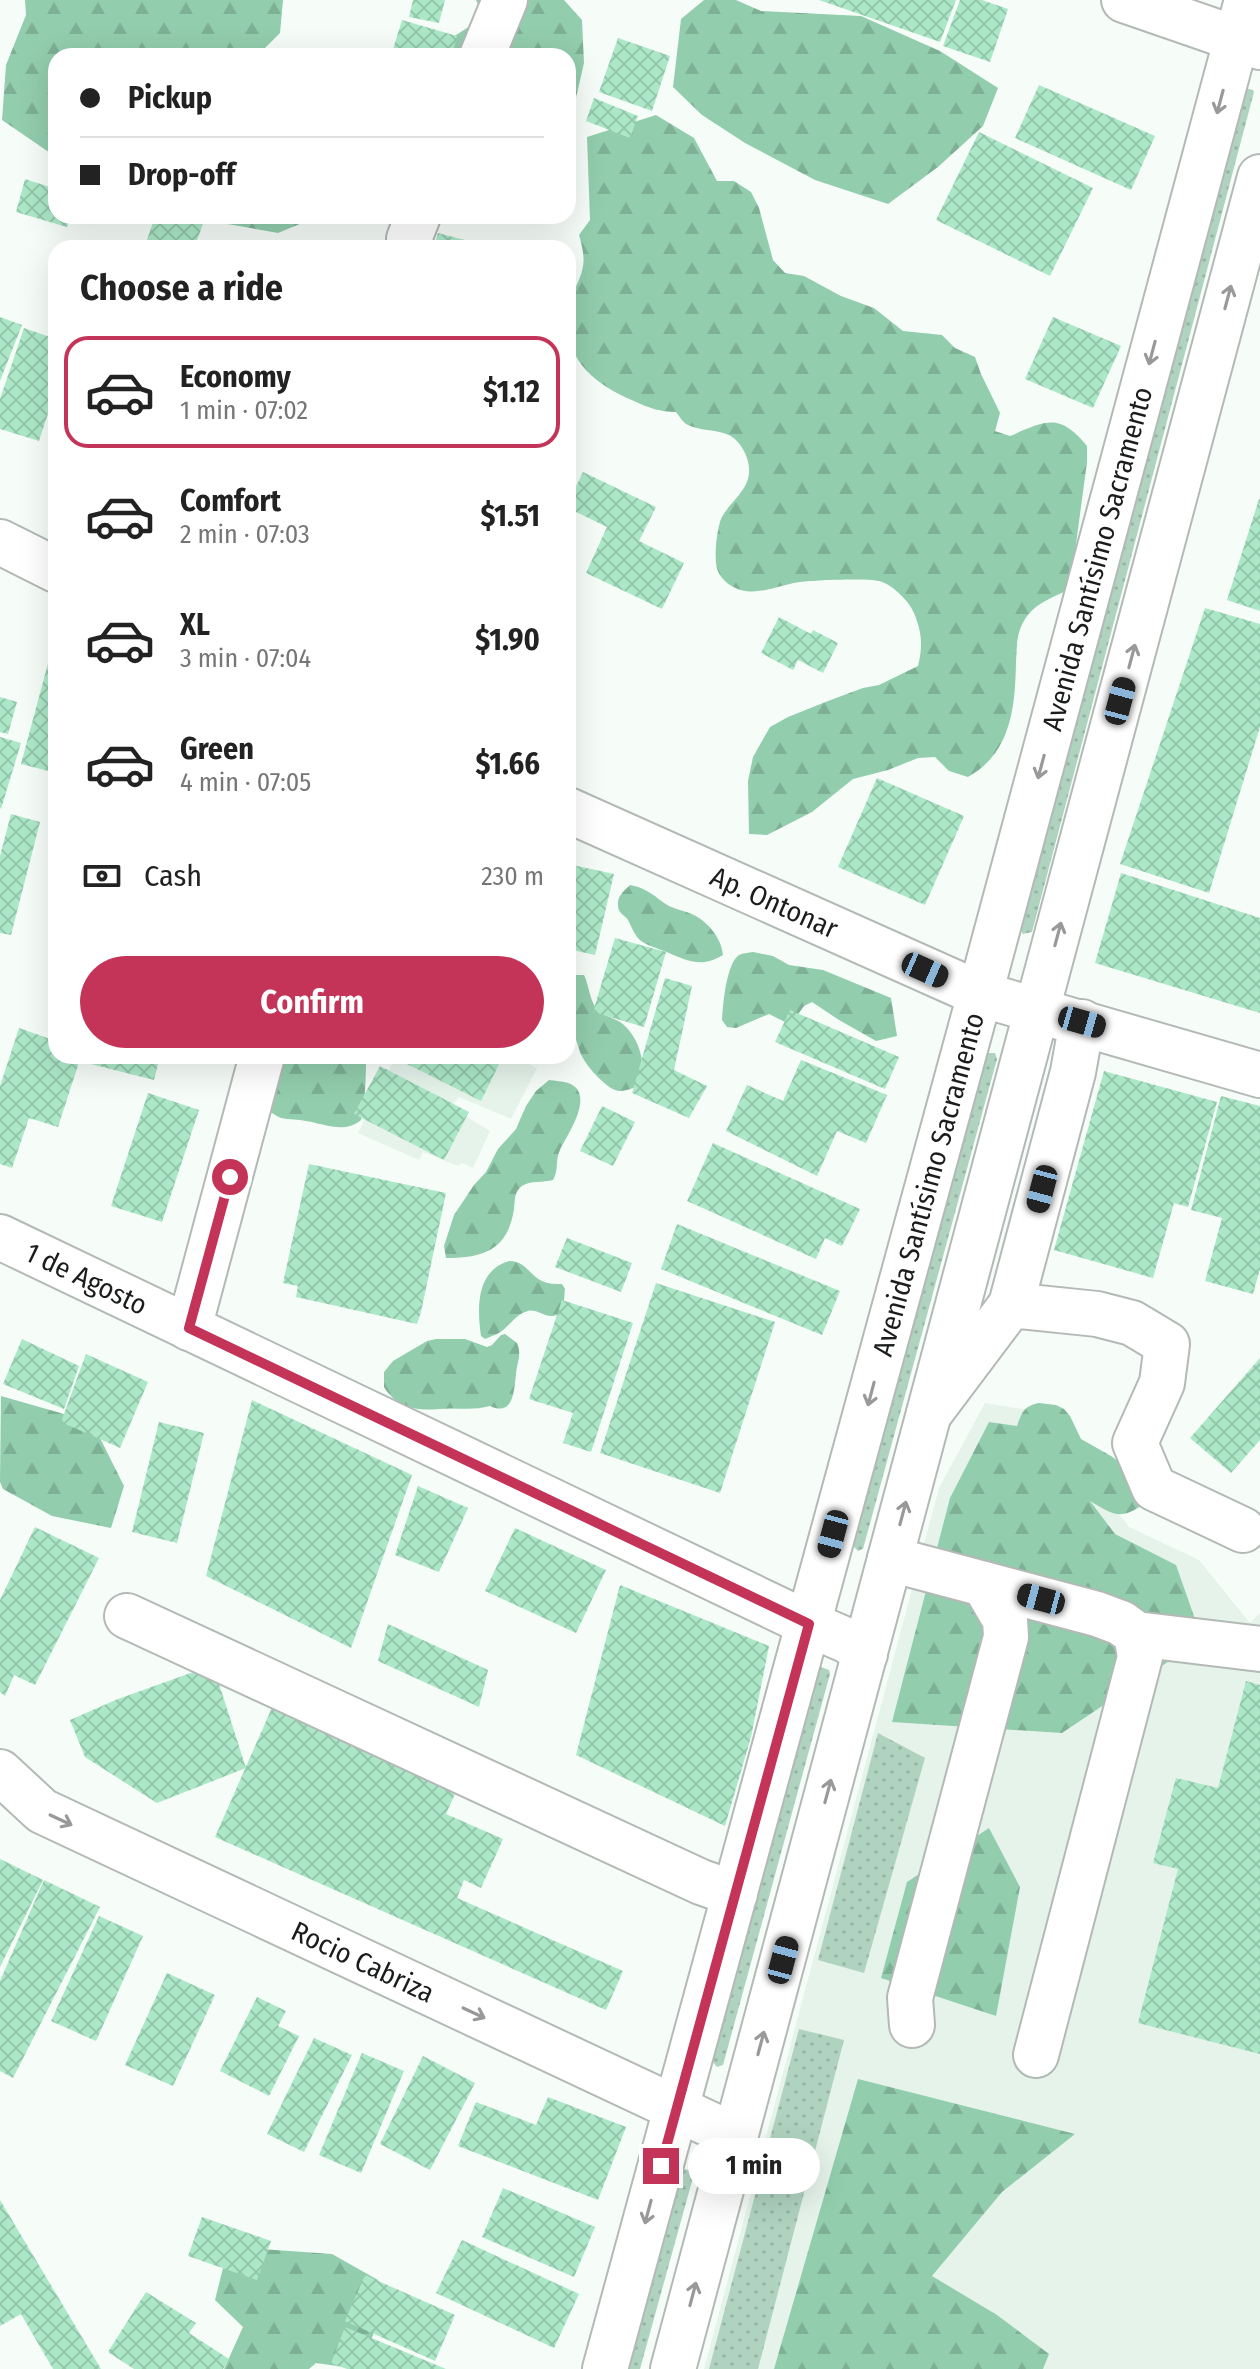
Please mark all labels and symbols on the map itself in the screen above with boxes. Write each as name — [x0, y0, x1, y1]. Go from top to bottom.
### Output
one-way arrow — [1211, 89, 1226, 115]
one-way arrow — [1222, 284, 1237, 310]
one-way arrow — [1144, 340, 1159, 366]
street label: Avenida Santísimo Sacramento — [1035, 383, 1159, 734]
one-way arrow — [1126, 643, 1141, 669]
car — [1102, 675, 1138, 727]
one-way arrow — [1033, 753, 1048, 779]
street label: Ap. Ontonar — [706, 859, 843, 945]
one-way arrow — [1051, 922, 1066, 948]
car — [898, 949, 952, 991]
car — [1056, 1004, 1108, 1040]
street label: Avenida Santísimo Sacramento — [866, 1009, 991, 1360]
route start — [212, 1159, 248, 1195]
car — [1024, 1163, 1060, 1215]
street label: 1 de Agosto — [21, 1235, 153, 1321]
one-way arrow — [863, 1380, 878, 1406]
one-way arrow — [896, 1501, 911, 1527]
car — [815, 1508, 851, 1560]
car — [1015, 1581, 1067, 1617]
one-way arrow — [822, 1779, 837, 1805]
one-way arrow — [49, 1813, 73, 1828]
street label: Rocio Cabriza — [286, 1914, 440, 2009]
car — [765, 1934, 801, 1986]
one-way arrow — [461, 2006, 485, 2021]
one-way arrow — [754, 2030, 769, 2056]
callout: 1 min — [689, 2138, 821, 2194]
route end — [643, 2148, 679, 2184]
one-way arrow — [640, 2198, 655, 2224]
one-way arrow — [687, 2281, 702, 2307]

